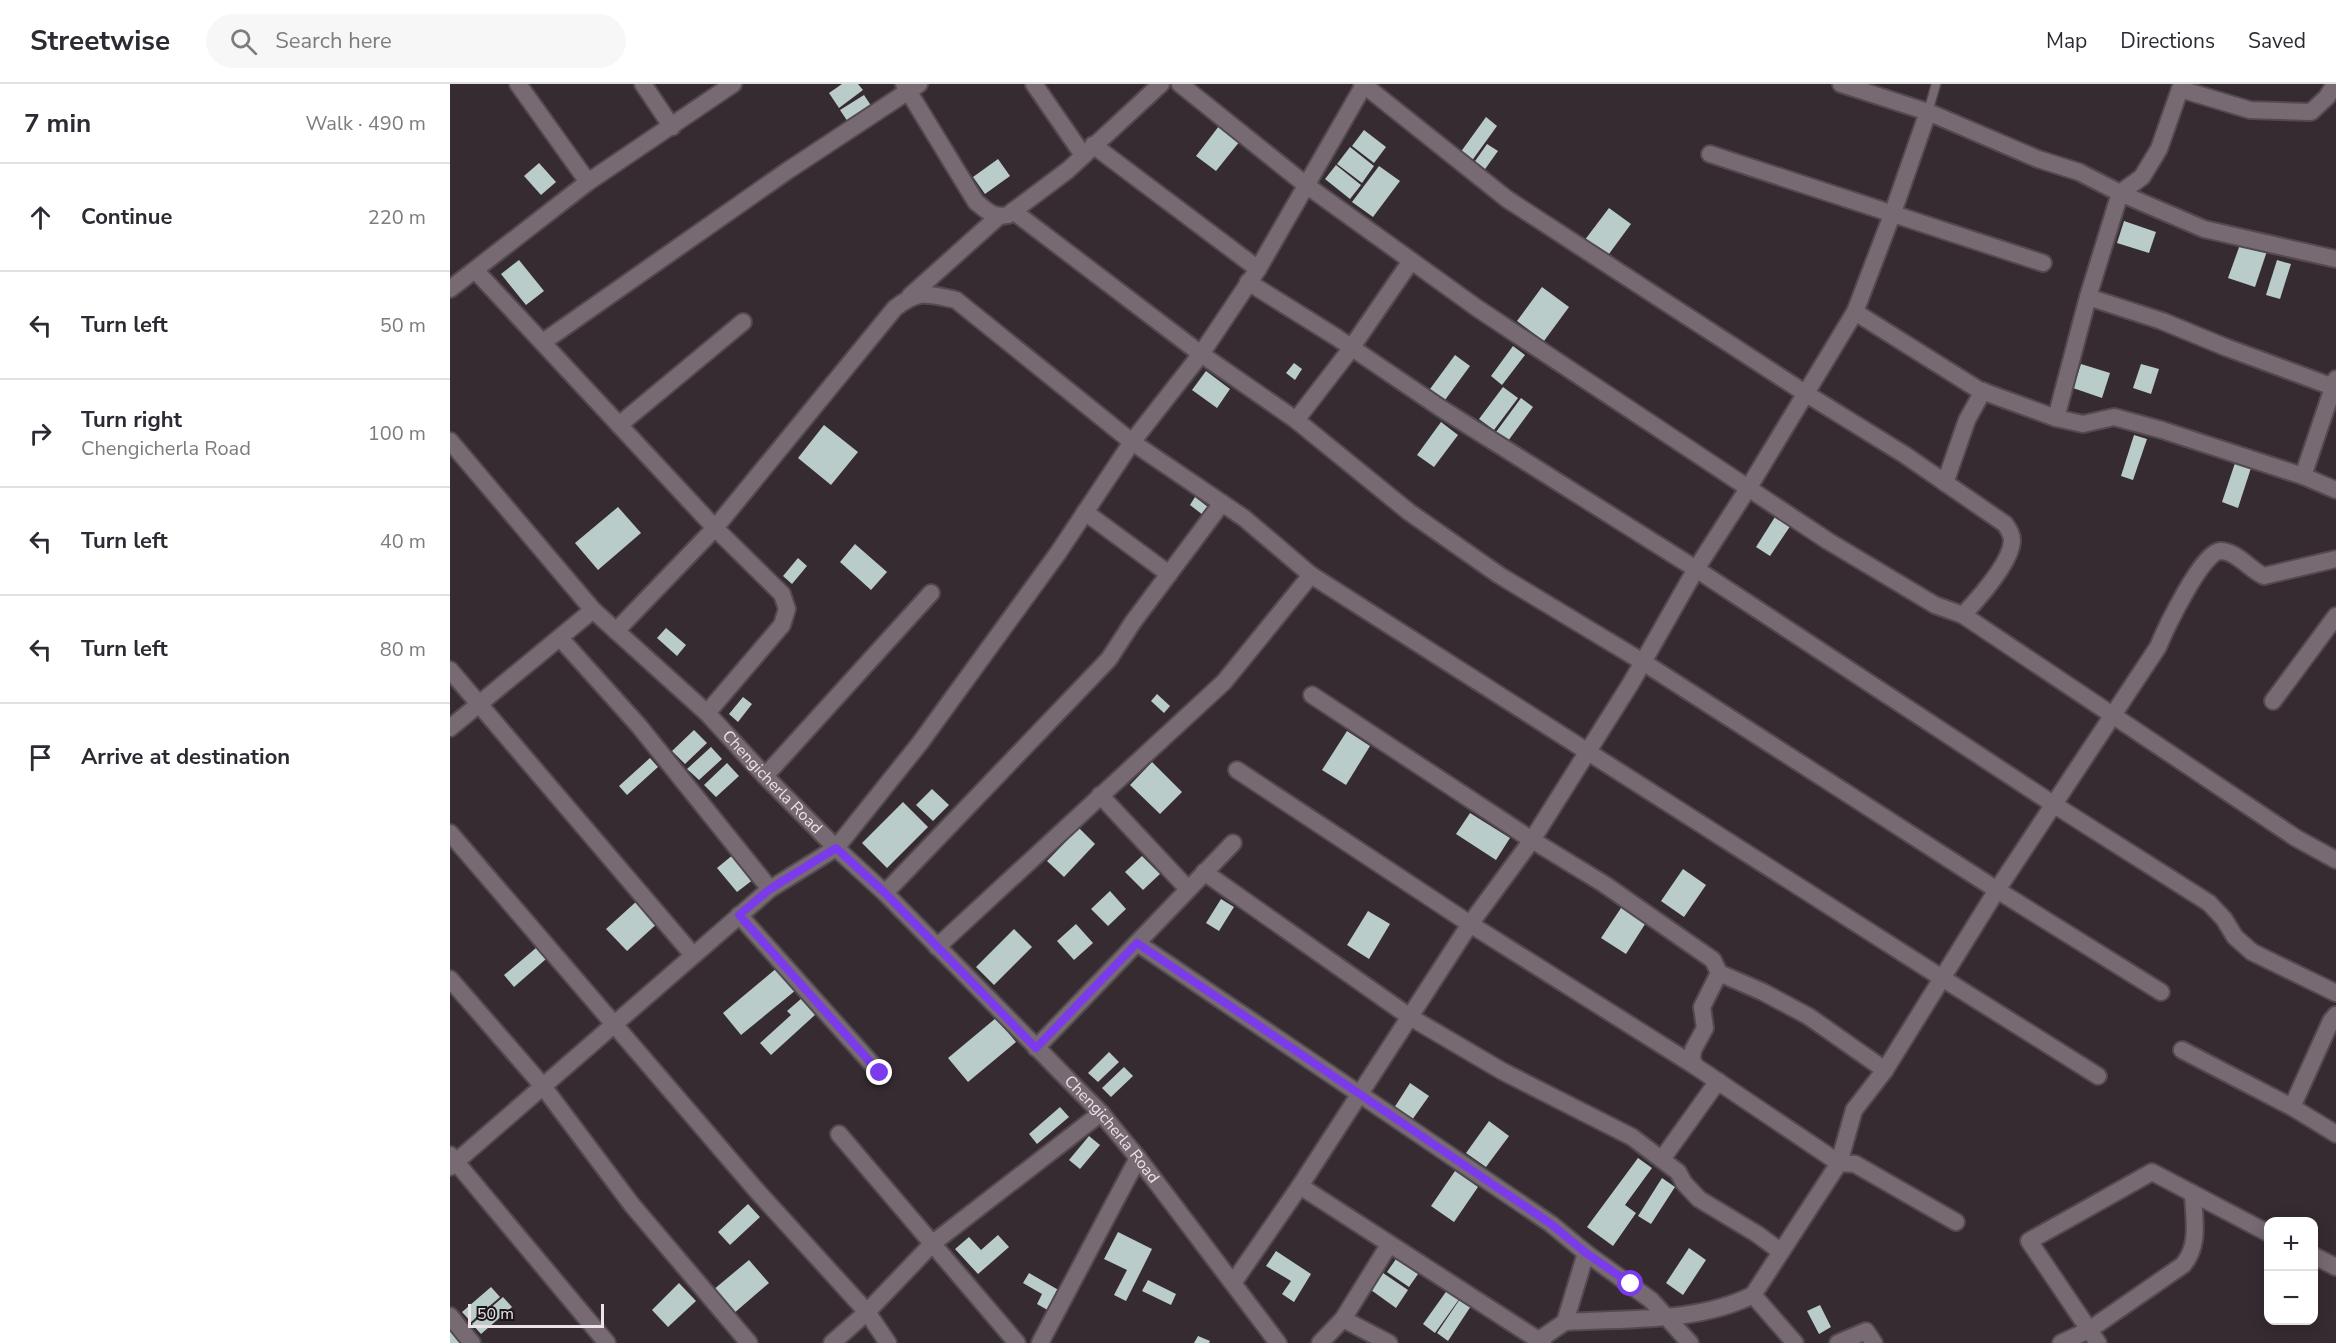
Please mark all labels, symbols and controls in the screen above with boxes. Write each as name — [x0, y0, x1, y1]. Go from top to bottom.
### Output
search box — [206, 14, 626, 68]
text: Streetwise — [30, 22, 170, 60]
icon: search — [227, 25, 260, 58]
text: Search here — [275, 26, 392, 56]
text: Map — [2046, 27, 2087, 55]
text: Directions — [2120, 27, 2215, 55]
text: Saved — [2248, 27, 2306, 55]
text: 7 min — [24, 106, 91, 141]
text: Walk · 490 m — [306, 110, 426, 137]
icon: ahead — [24, 201, 57, 234]
text: Continue — [81, 202, 172, 232]
text: 220 m — [368, 204, 426, 231]
icon: left — [24, 309, 57, 342]
text: Turn left — [81, 310, 168, 340]
text: 50 m — [380, 312, 426, 339]
text: Turn right — [81, 405, 182, 435]
icon: right — [24, 417, 57, 450]
text: 100 m — [368, 420, 426, 447]
text: Chengicherla Road — [81, 435, 251, 462]
icon: left — [24, 525, 57, 558]
text: Turn left — [81, 526, 168, 556]
text: 40 m — [380, 528, 426, 555]
icon: left — [24, 633, 57, 666]
text: Turn left — [81, 634, 168, 664]
text: 80 m — [380, 636, 426, 663]
street label: Chengicherla Road — [717, 725, 827, 839]
icon: arrive — [24, 741, 57, 774]
text: Arrive at destination — [81, 742, 290, 772]
route end — [866, 1059, 892, 1085]
street label: Chengicherla Road — [1059, 1071, 1164, 1188]
map controls — [2264, 1217, 2318, 1325]
button: + — [2264, 1217, 2318, 1271]
route start — [1617, 1270, 1643, 1296]
button: − — [2264, 1271, 2318, 1325]
scale bar — [468, 1301, 604, 1328]
text: 50 m — [477, 1303, 514, 1325]

